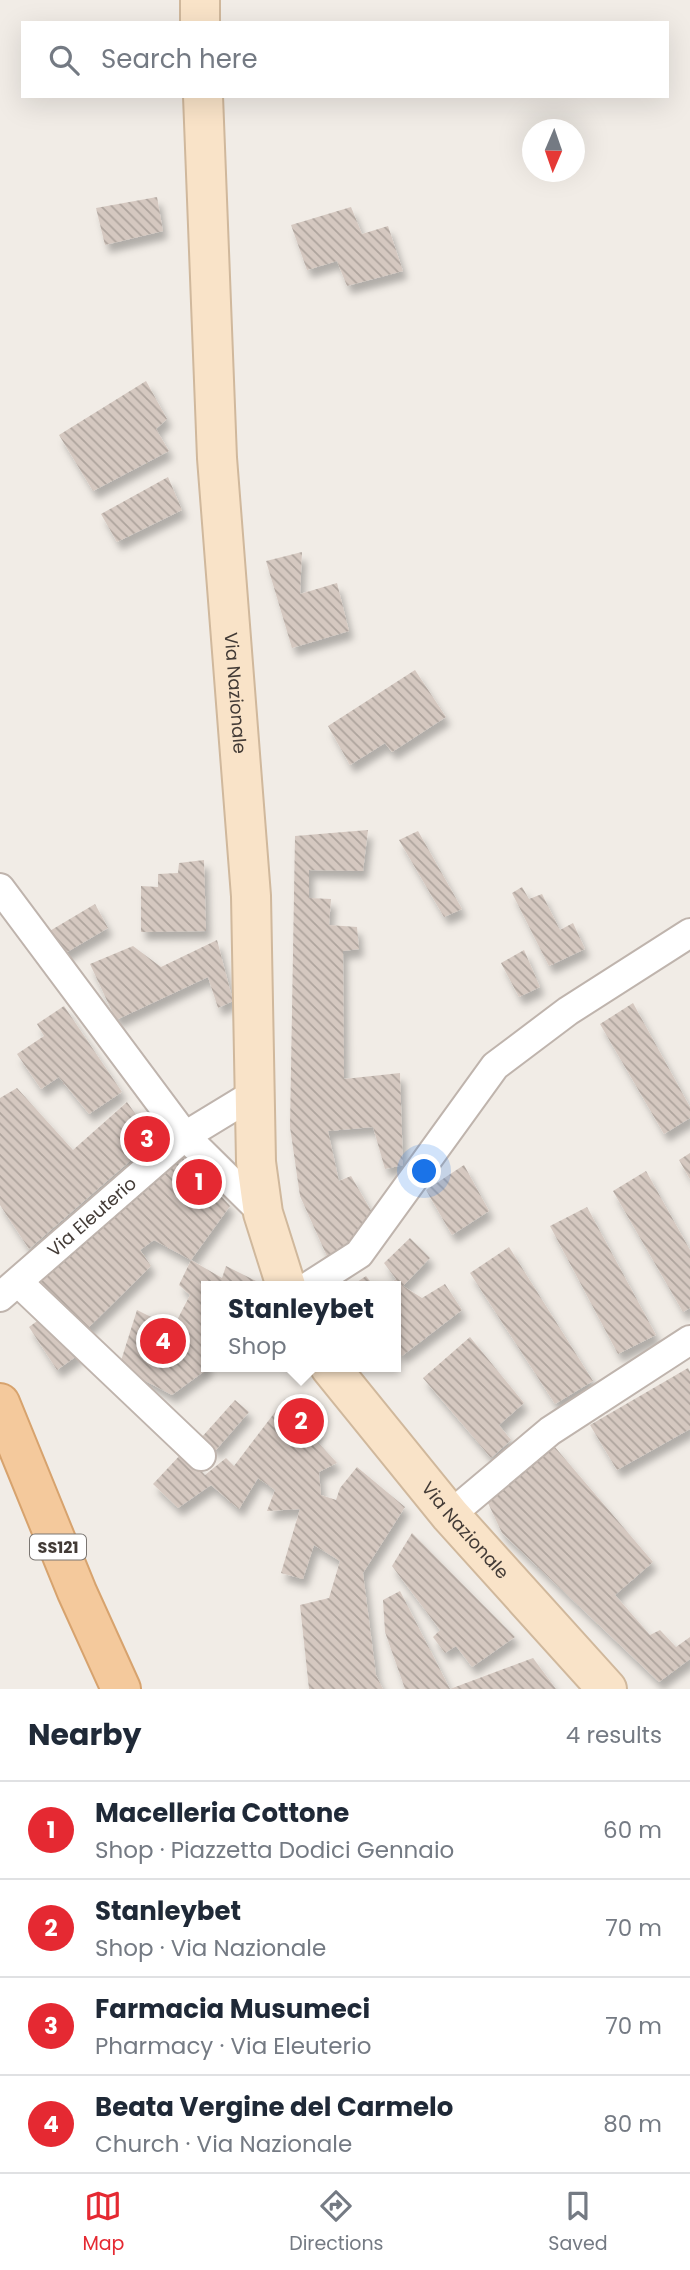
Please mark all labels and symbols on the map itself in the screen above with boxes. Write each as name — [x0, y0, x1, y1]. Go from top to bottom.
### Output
north arrow — [522, 119, 585, 182]
street label: Via Nazionale — [219, 631, 253, 755]
pin: 3 — [124, 1113, 170, 1165]
your location — [407, 1154, 441, 1188]
pin: 1 — [176, 1156, 222, 1208]
street label: Via Eleuterio — [42, 1171, 142, 1262]
pin: 4 — [140, 1315, 186, 1367]
pin: 2 — [278, 1395, 324, 1447]
street label: Via Nazionale — [416, 1476, 515, 1584]
road number: SS121 — [30, 1534, 86, 1560]

